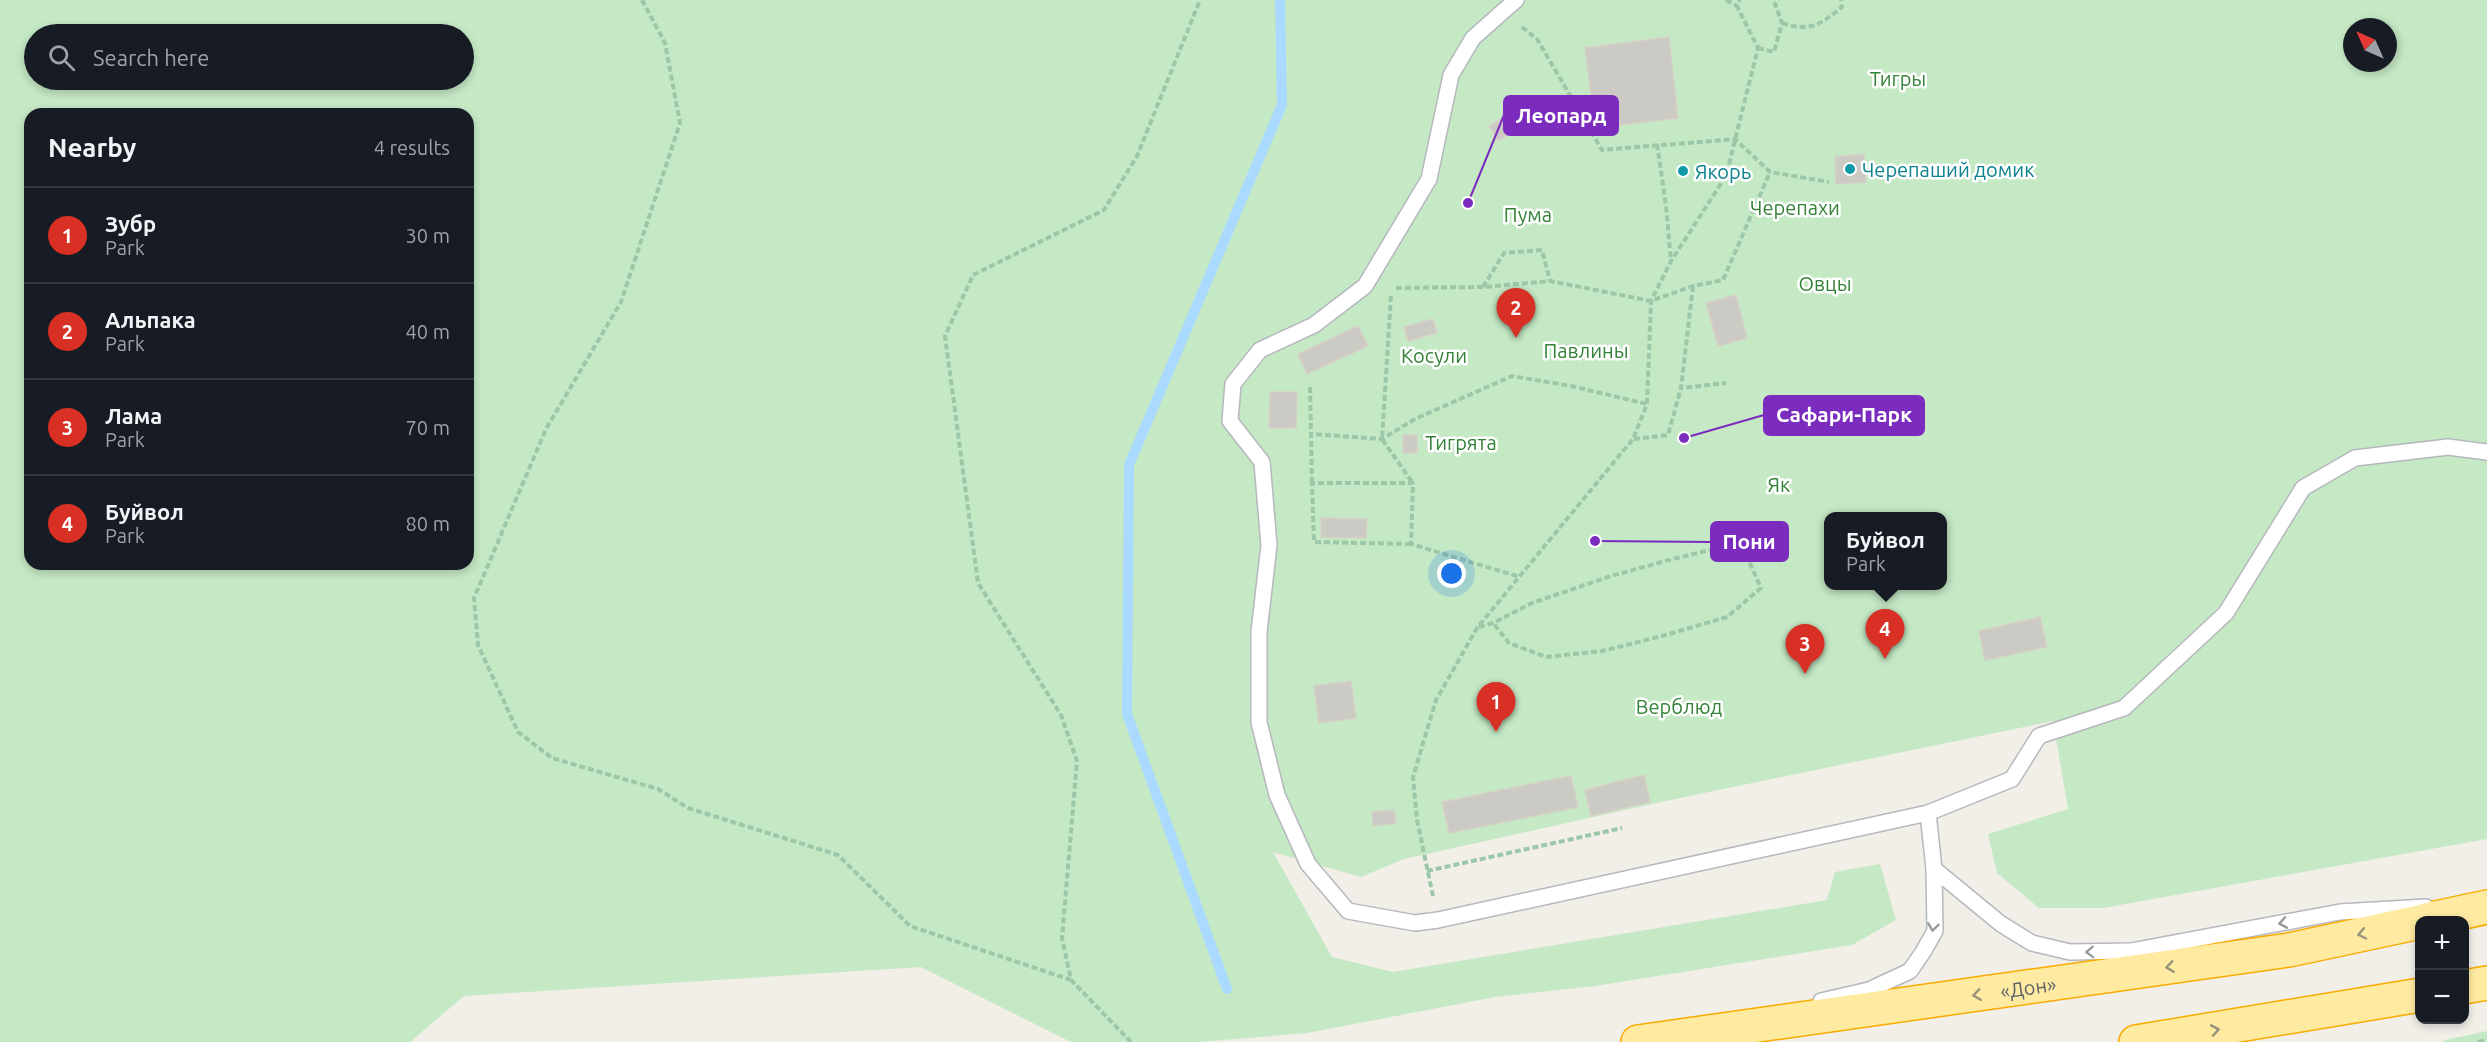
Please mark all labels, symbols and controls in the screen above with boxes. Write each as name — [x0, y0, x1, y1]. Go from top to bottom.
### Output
north arrow — [2343, 18, 2397, 72]
search box — [24, 24, 474, 90]
icon: search — [45, 41, 78, 74]
text: Search here — [93, 45, 209, 70]
park label: Тигры — [1870, 67, 1926, 90]
callout: Леопард — [1504, 96, 1618, 135]
text: Леопард — [1516, 103, 1607, 127]
text: Nearby — [48, 133, 136, 162]
text: 4 results — [374, 136, 450, 159]
place label: Черепаший домик — [1862, 158, 2034, 181]
place label: Якорь — [1695, 160, 1751, 183]
marker: Черепаший домик — [1843, 162, 1857, 176]
marker: Якорь — [1676, 164, 1690, 178]
park label: Черепахи — [1750, 196, 1840, 219]
park label: Пума — [1504, 203, 1552, 226]
text: Зубр — [105, 211, 156, 236]
text: 1 — [62, 224, 73, 247]
text: 30 m — [406, 224, 450, 247]
text: Park — [105, 236, 145, 259]
park label: Овцы — [1798, 272, 1852, 295]
pin: 2 — [1496, 288, 1536, 338]
text: Альпака — [105, 307, 196, 332]
text: 2 — [62, 320, 73, 343]
text: 40 m — [406, 320, 450, 343]
text: Park — [105, 332, 145, 355]
park label: Павлины — [1543, 339, 1629, 362]
park label: Косули — [1401, 344, 1467, 367]
callout: Сафари-Парк — [1764, 396, 1924, 435]
text: Сафари-Парк — [1776, 402, 1912, 426]
text: Лама — [105, 403, 162, 428]
text: 3 — [62, 416, 73, 439]
text: 70 m — [406, 416, 450, 439]
text: Park — [105, 428, 145, 451]
park label: Тигрята — [1425, 431, 1497, 454]
park label: Як — [1768, 473, 1790, 496]
text: Буйвол — [105, 499, 184, 524]
text: 4 — [62, 512, 73, 535]
text: 80 m — [406, 512, 450, 535]
popup — [1824, 512, 1947, 590]
callout: Пони — [1711, 522, 1788, 561]
text: Park — [105, 524, 145, 547]
text: Буйвол — [1846, 527, 1925, 552]
text: Пони — [1722, 529, 1776, 553]
text: Park — [1846, 552, 1886, 575]
your location — [1437, 559, 1466, 588]
pin: 4 — [1866, 610, 1904, 659]
pin: 3 — [1786, 624, 1824, 674]
pin: 1 — [1476, 682, 1516, 732]
park label: Верблюд — [1636, 695, 1722, 718]
one-way arrow — [2278, 916, 2288, 929]
map controls — [2415, 916, 2469, 1024]
button: + — [2415, 916, 2469, 970]
one-way arrow — [1927, 922, 1939, 932]
one-way arrow — [2358, 927, 2368, 940]
one-way arrow — [2086, 945, 2095, 958]
one-way arrow — [2166, 960, 2175, 972]
button: − — [2415, 970, 2469, 1024]
street label: «Дон» — [1999, 972, 2058, 1002]
one-way arrow — [1973, 988, 1982, 1000]
one-way arrow — [2210, 1024, 2219, 1036]

